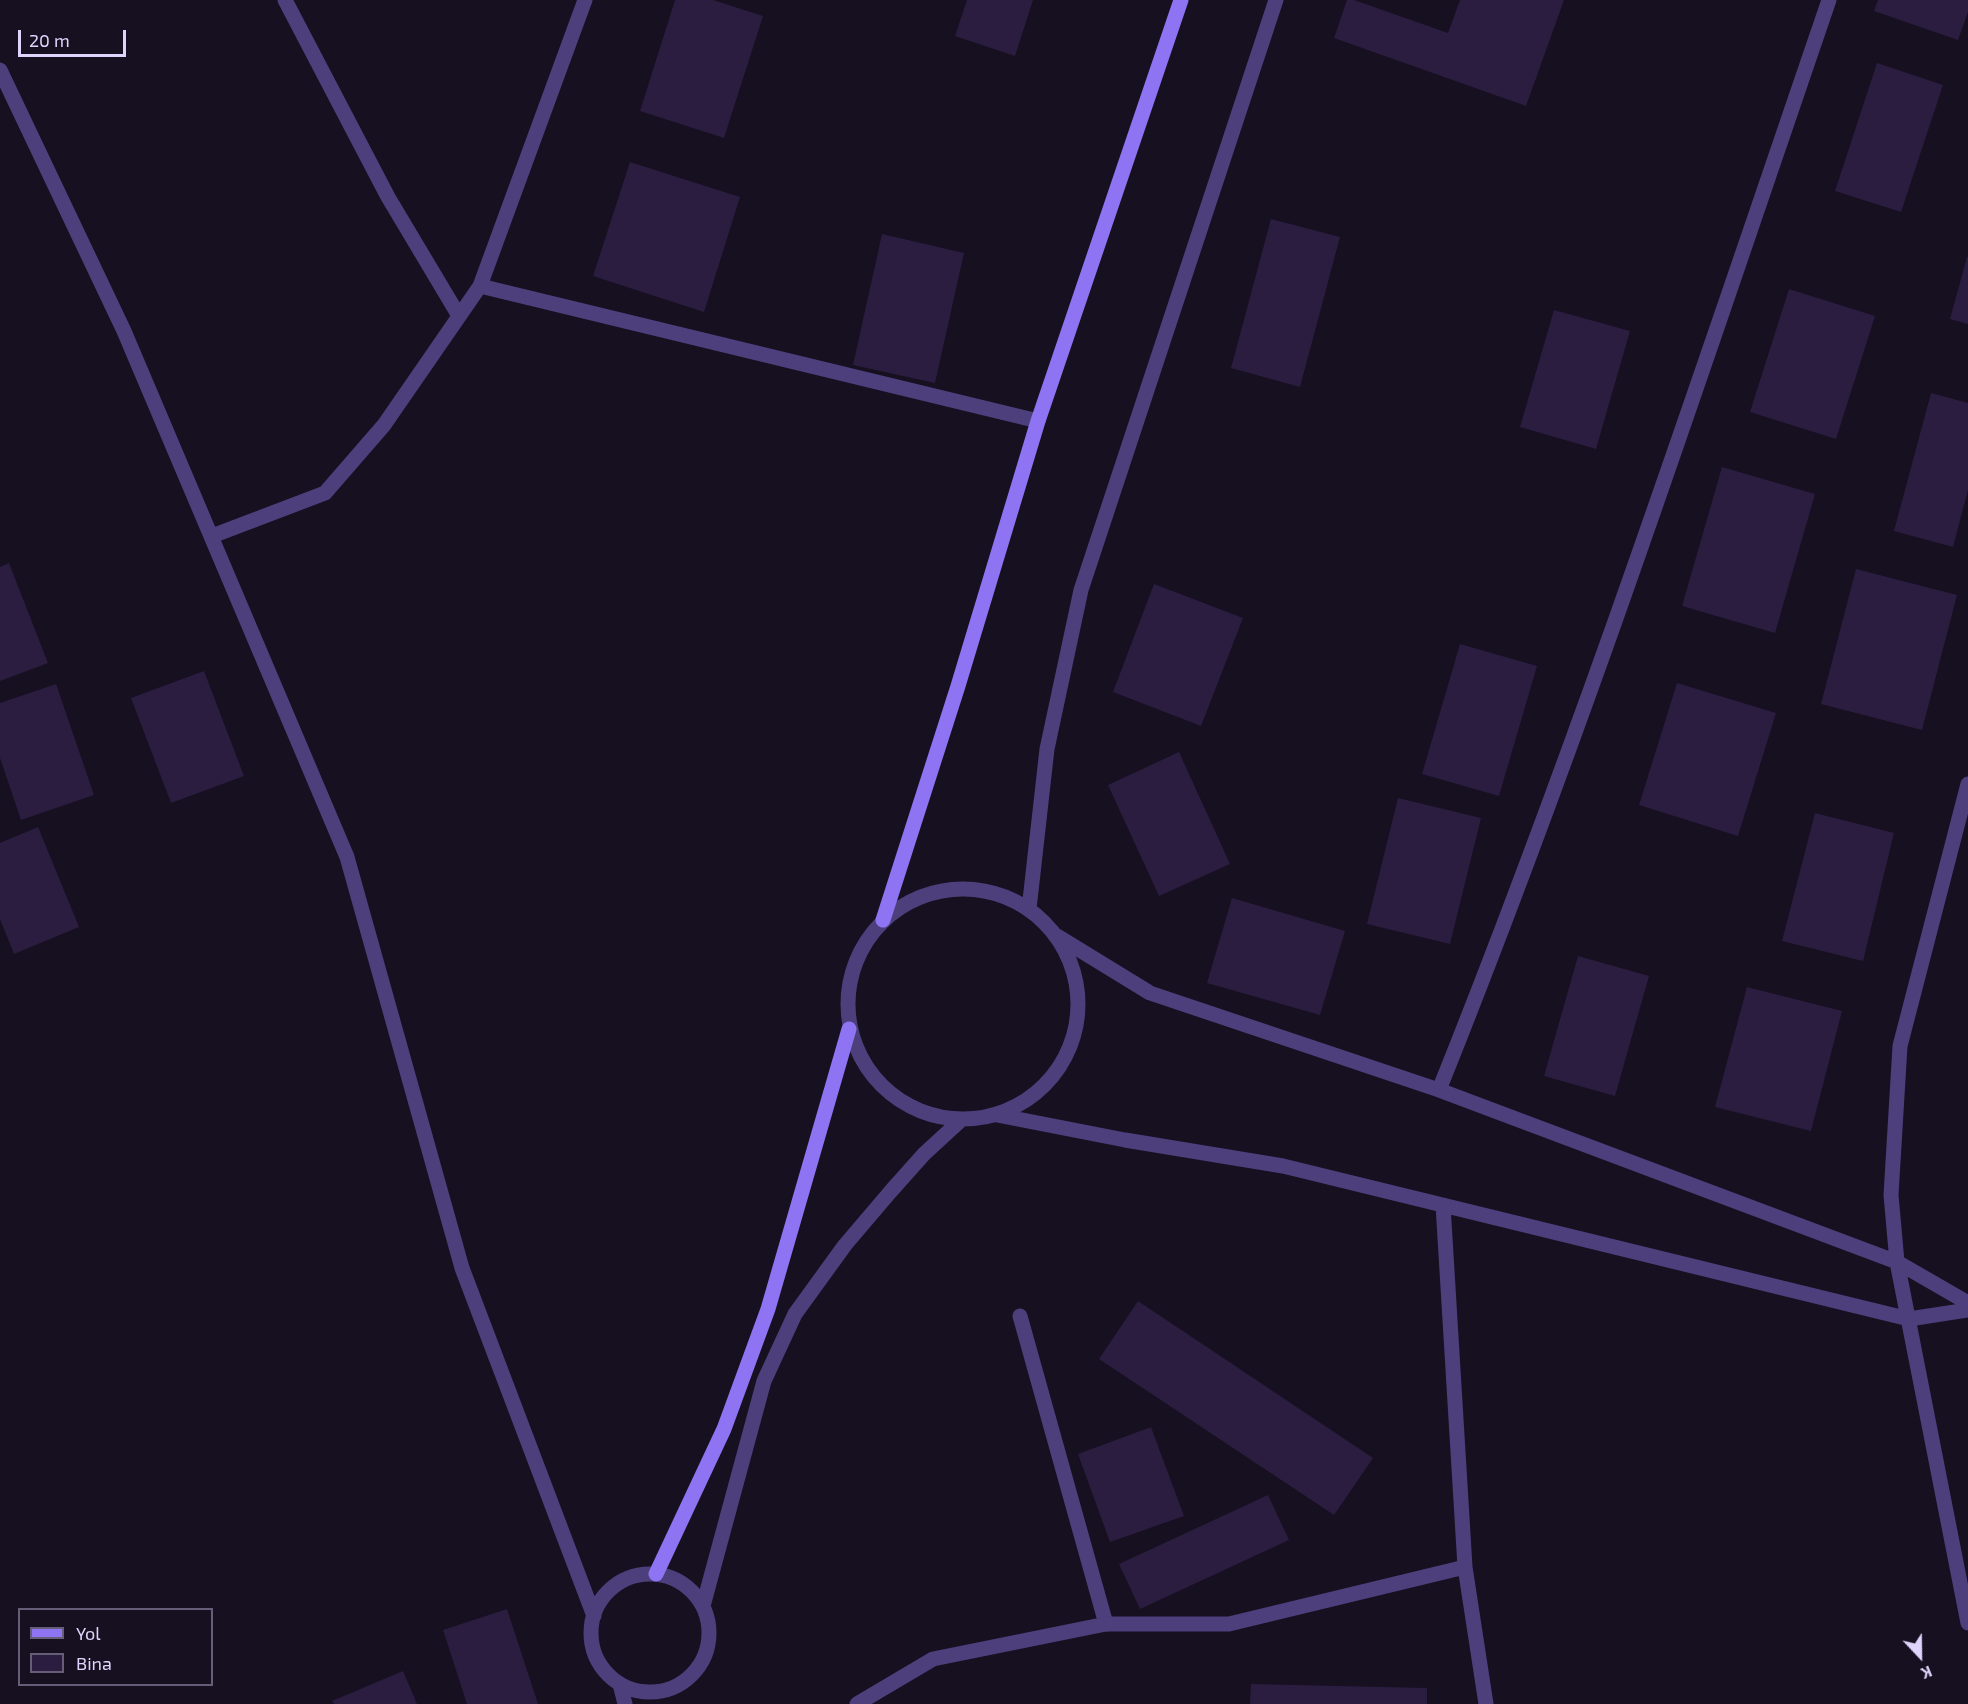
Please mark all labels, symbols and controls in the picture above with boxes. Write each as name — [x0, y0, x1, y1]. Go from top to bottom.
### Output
scale bar — [21, 18, 129, 56]
text: 20 m — [29, 29, 70, 51]
legend — [18, 1608, 213, 1686]
text: Yol — [76, 1622, 101, 1644]
north arrow — [1890, 1626, 1950, 1686]
text: Bina — [76, 1652, 112, 1674]
text: K — [1919, 1662, 1935, 1684]

